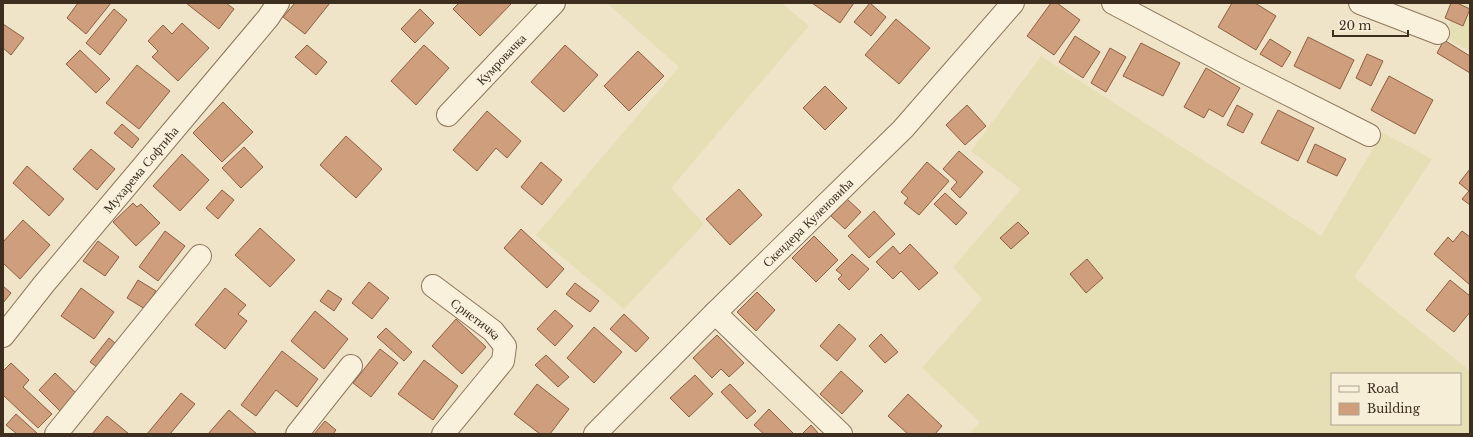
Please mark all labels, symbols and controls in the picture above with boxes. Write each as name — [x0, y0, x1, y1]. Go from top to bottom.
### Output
scale bar — [1333, 12, 1408, 38]
text: 20 m — [1339, 18, 1371, 33]
street label: Кумровачка — [472, 29, 530, 89]
street label: Мухарема Софтића — [99, 122, 182, 216]
street label: Скендера Куленовића — [759, 174, 857, 271]
street label: Срнетичка — [447, 294, 505, 343]
legend — [1331, 373, 1461, 425]
text: Road — [1367, 381, 1399, 396]
text: Building — [1367, 401, 1421, 416]

